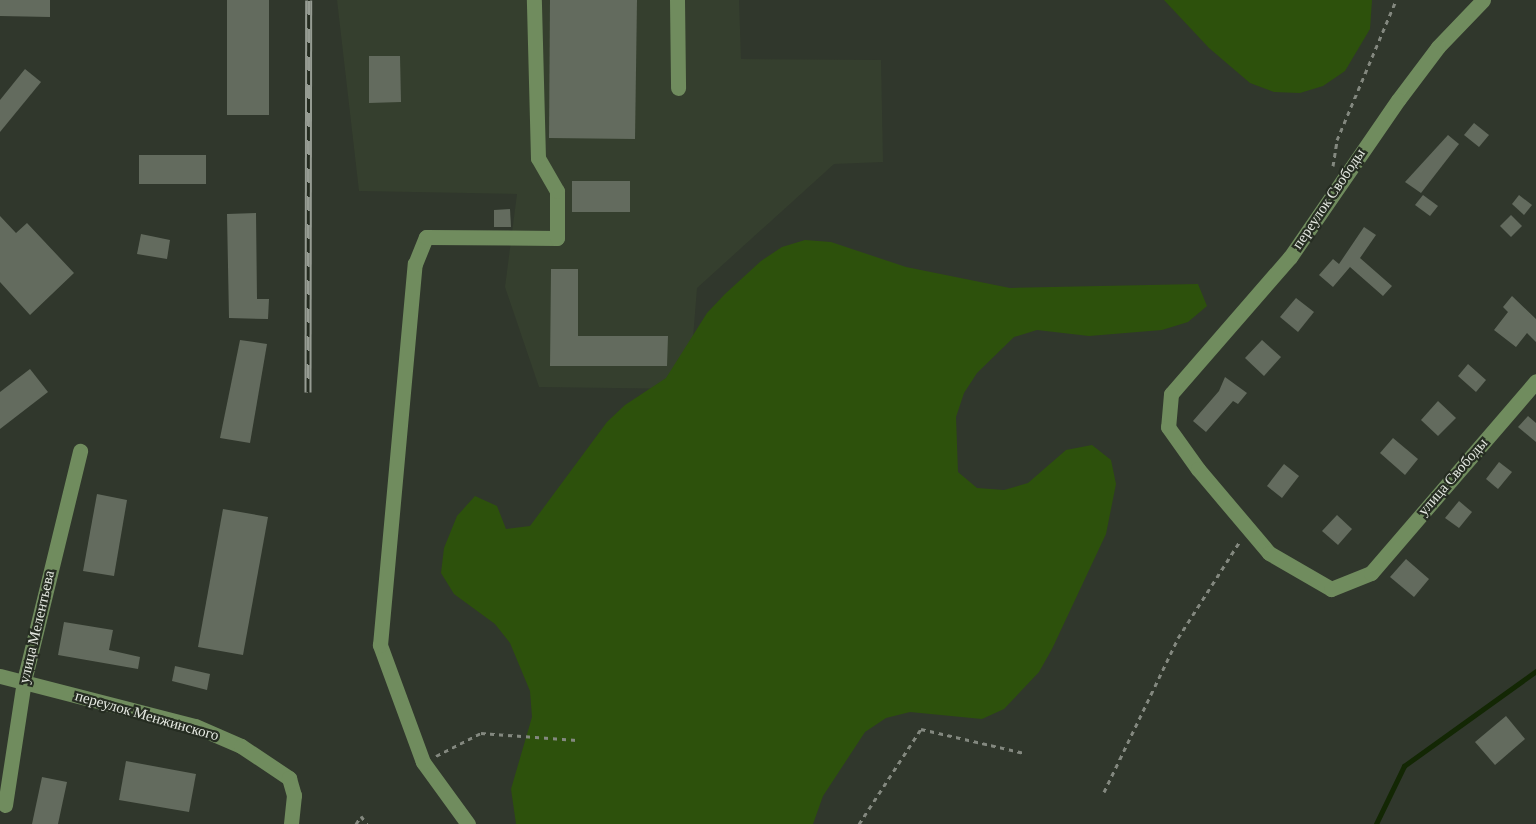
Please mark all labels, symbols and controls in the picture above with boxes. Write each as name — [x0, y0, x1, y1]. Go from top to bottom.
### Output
street label: переулок Свободы — [1289, 145, 1369, 253]
street label: улица Свободы — [1414, 435, 1492, 519]
street label: улица Мелентьева — [15, 569, 59, 685]
street label: переулок Менжинского — [73, 687, 221, 745]

